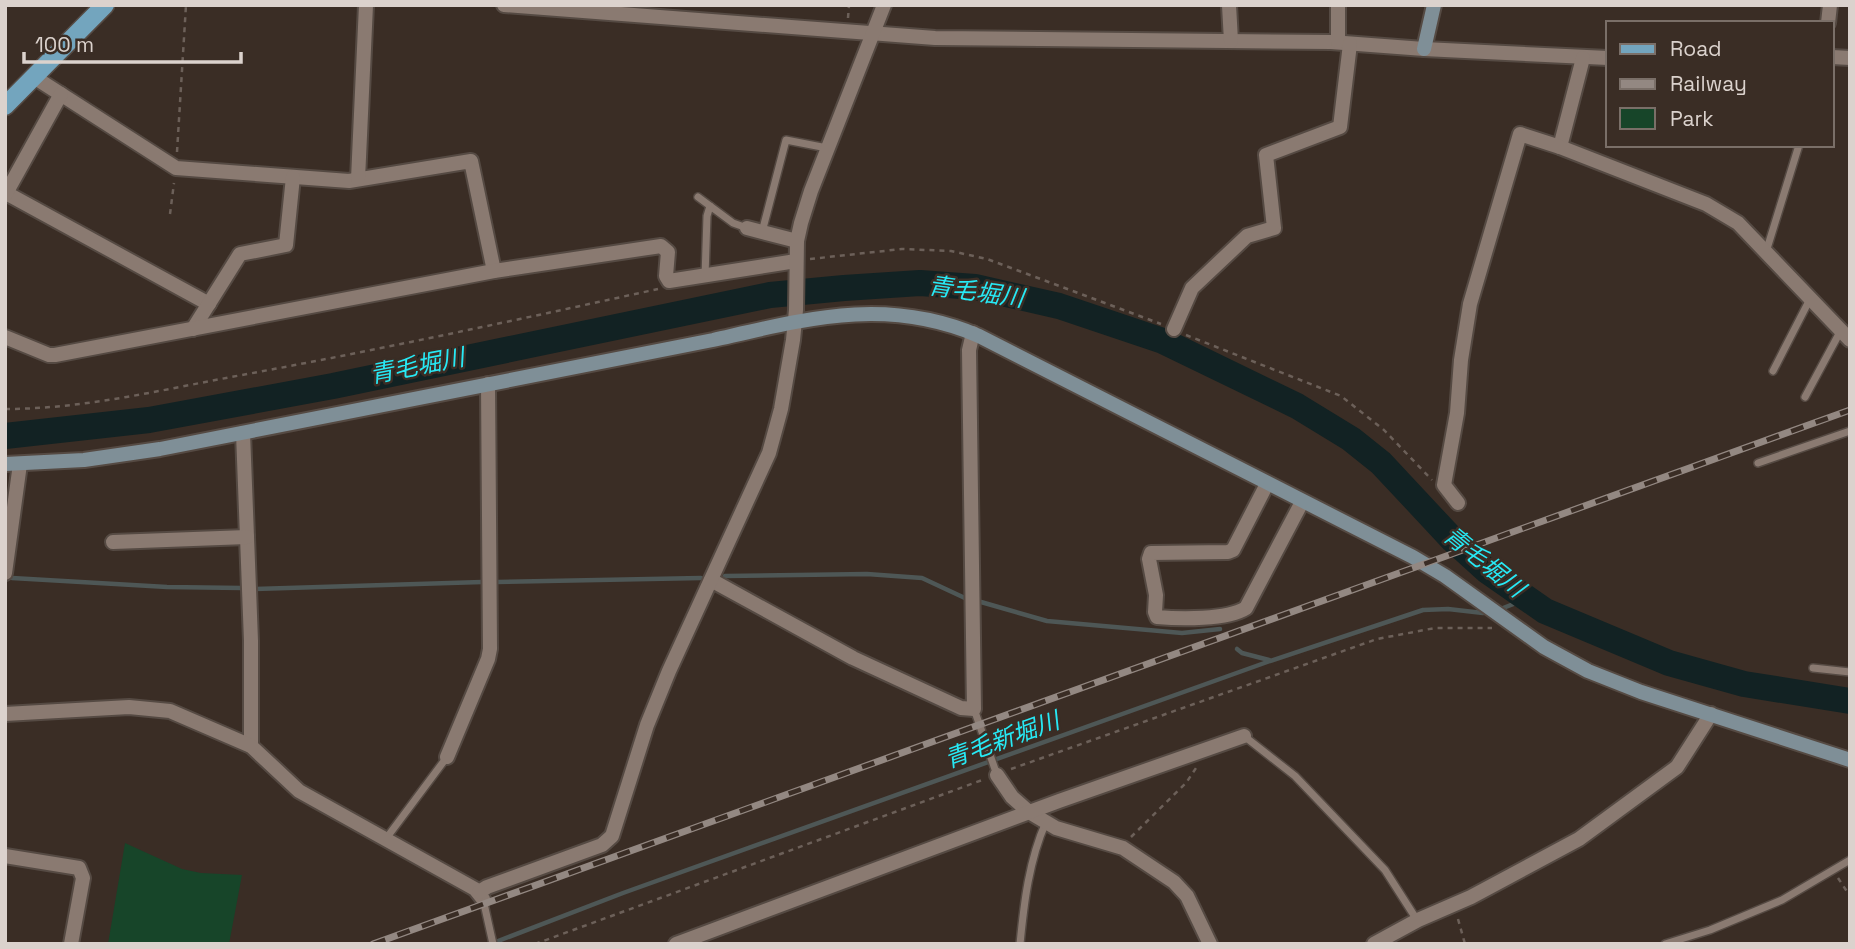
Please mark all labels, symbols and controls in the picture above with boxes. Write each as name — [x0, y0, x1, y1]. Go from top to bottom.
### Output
scale bar — [24, 21, 242, 65]
legend — [1606, 21, 1834, 147]
text: 100 m — [35, 31, 94, 58]
text: Road — [1670, 35, 1722, 62]
text: Railway — [1670, 70, 1747, 97]
text: Park — [1670, 105, 1714, 132]
water label: 青毛堀川 — [926, 269, 1029, 314]
water label: 青毛堀川 — [367, 341, 470, 390]
water label: 青毛堀川 — [1437, 519, 1534, 606]
water label: 青毛新堀川 — [940, 703, 1066, 775]

